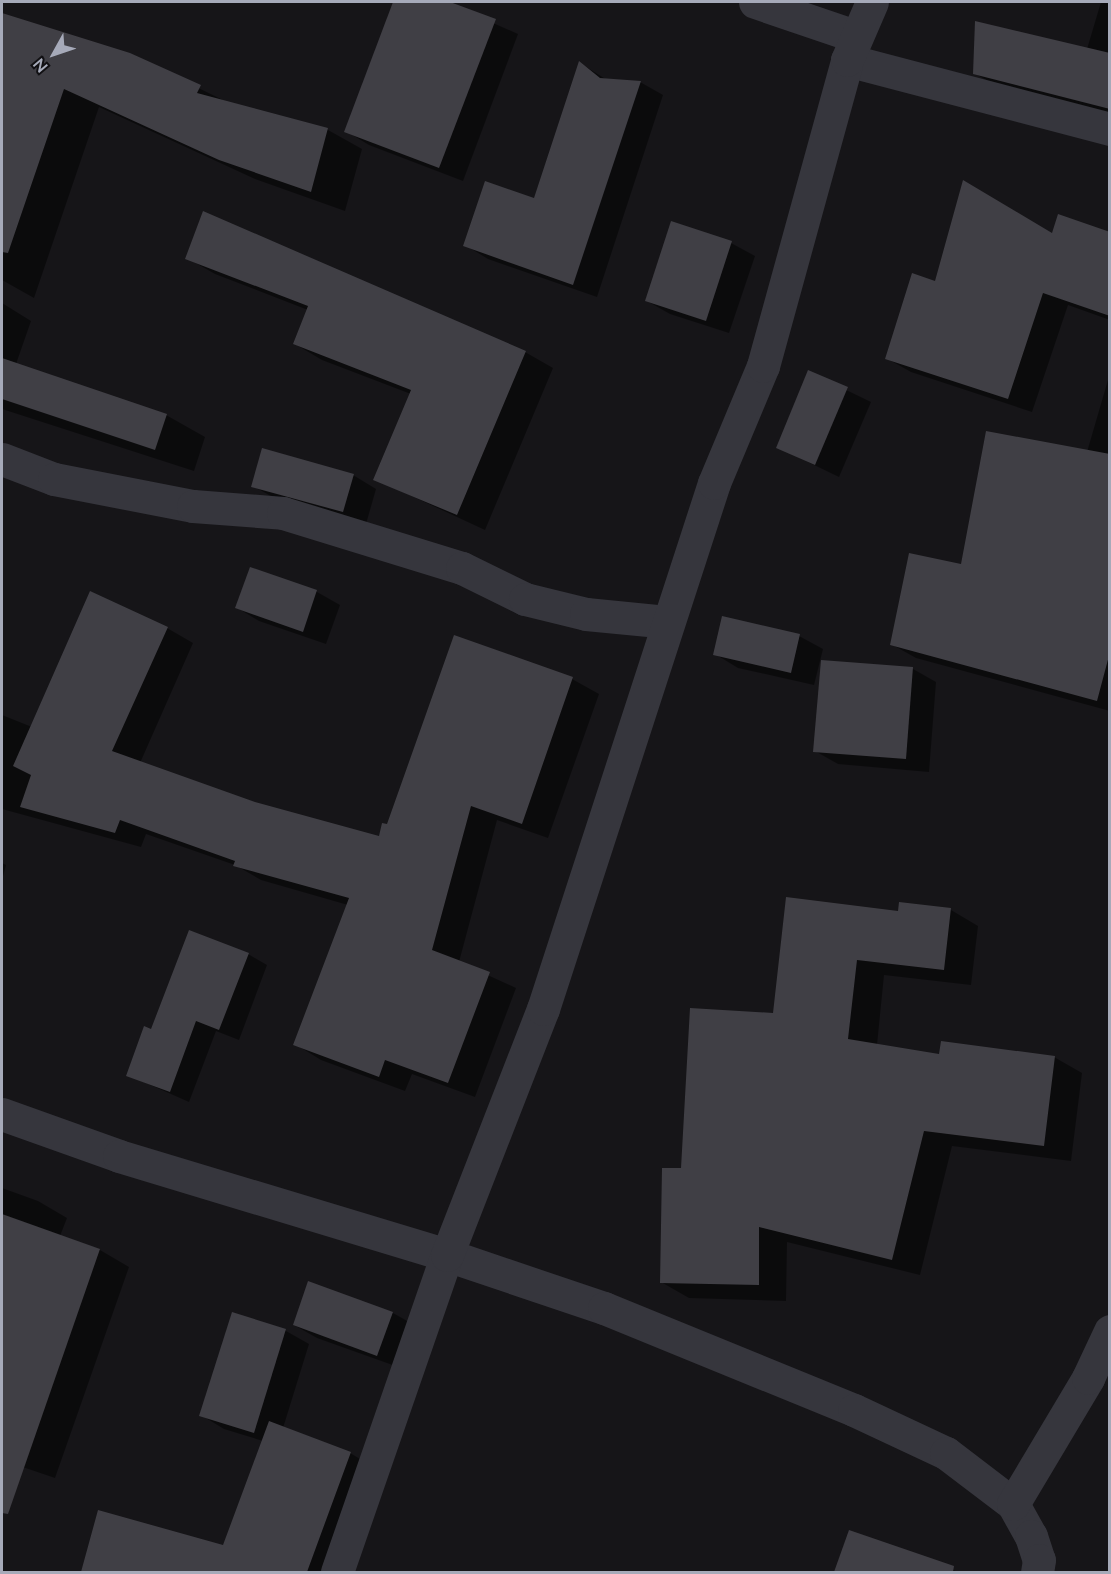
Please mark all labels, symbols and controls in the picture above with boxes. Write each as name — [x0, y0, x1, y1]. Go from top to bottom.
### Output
north arrow — [24, 24, 84, 84]
text: N — [29, 55, 51, 77]

